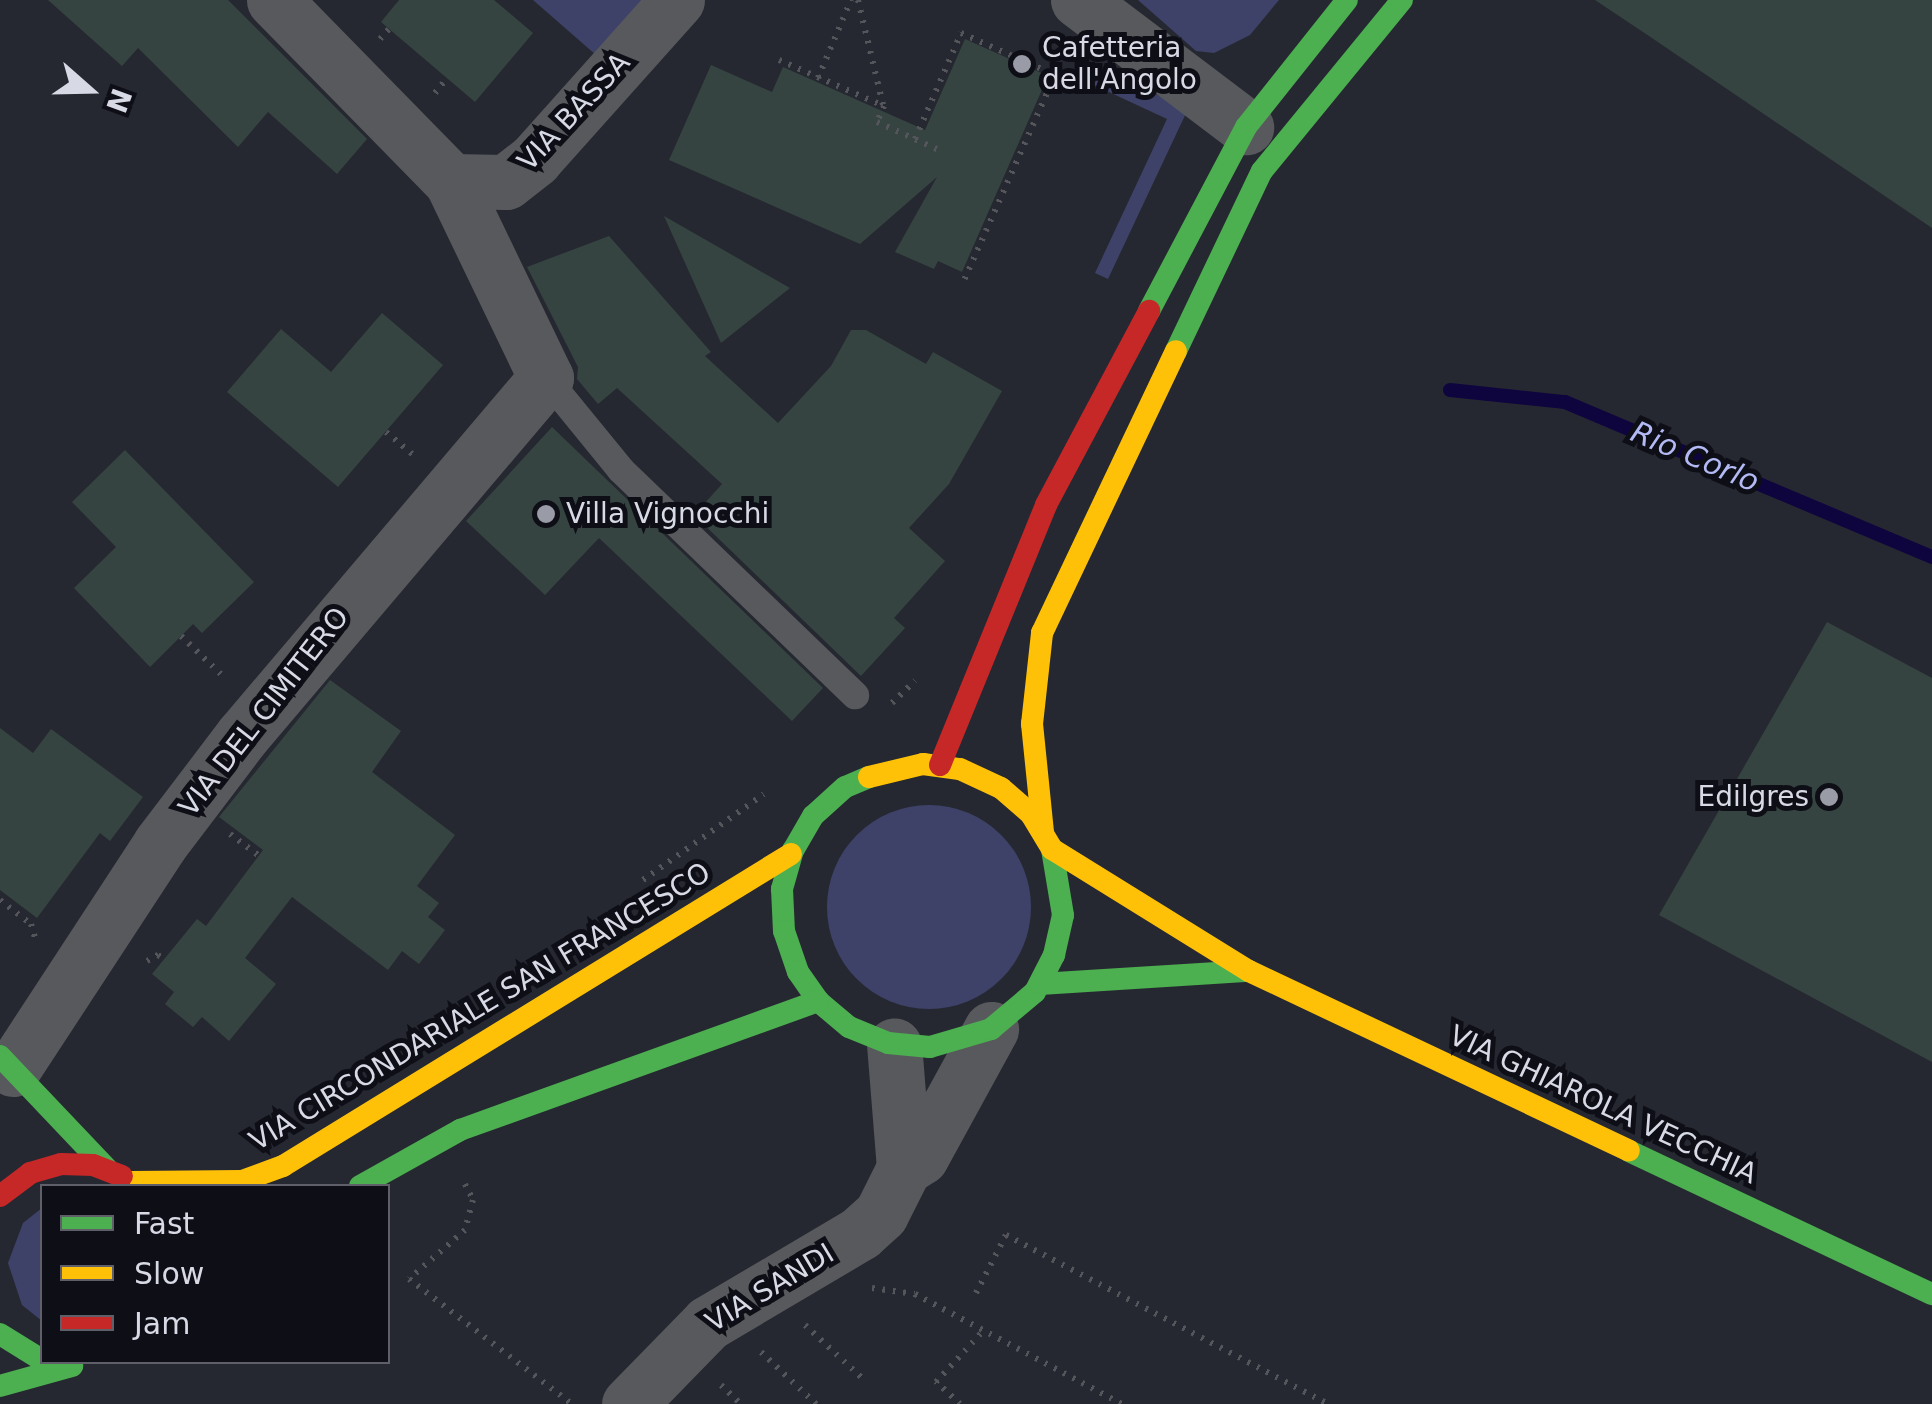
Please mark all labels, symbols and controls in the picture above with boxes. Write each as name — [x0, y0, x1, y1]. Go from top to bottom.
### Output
place label: Cafetteria dell'Angolo — [1042, 31, 1197, 97]
north arrow — [40, 40, 140, 140]
street label: VIA BASSA — [511, 46, 637, 178]
marker: Cafetteria dell'Angolo — [1011, 53, 1033, 75]
text: N — [99, 84, 138, 117]
water label: Rio Corlo — [1626, 414, 1764, 500]
place label: Villa Vignocchi — [566, 497, 769, 531]
marker: Villa Vignocchi — [535, 503, 557, 525]
street label: VIA DEL CIMITERO — [172, 601, 356, 823]
place label: Edilgres — [1697, 780, 1809, 814]
marker: Edilgres — [1818, 786, 1840, 808]
street label: VIA CIRCONDARIALE SAN FRANCESCO — [244, 856, 716, 1158]
street label: VIA GHIAROLA VECCHIA — [1444, 1019, 1762, 1191]
legend — [40, 1184, 390, 1364]
text: Fast — [134, 1206, 194, 1241]
street label: VIA SANDI — [700, 1237, 840, 1339]
text: Slow — [134, 1256, 204, 1291]
text: Jam — [134, 1306, 190, 1341]

